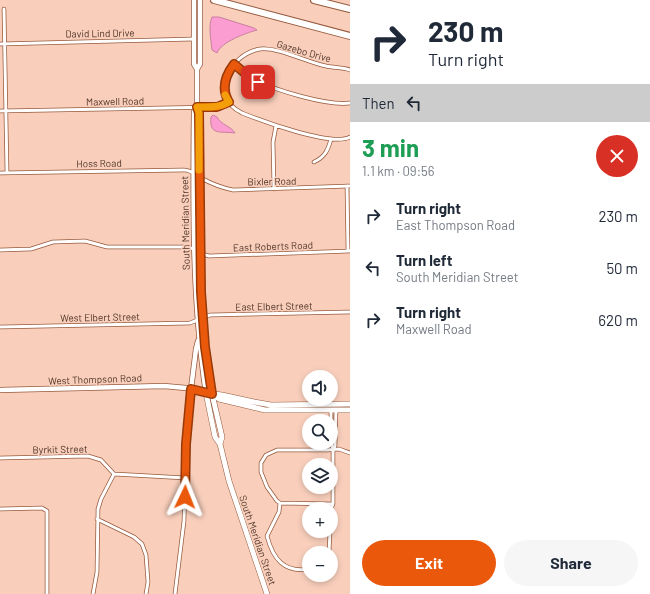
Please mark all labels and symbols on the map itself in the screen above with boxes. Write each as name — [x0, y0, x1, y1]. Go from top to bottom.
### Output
street label: David Lind Drive — [65, 26, 135, 40]
street label: Gazebo Drive — [275, 38, 333, 64]
pin — [241, 65, 275, 99]
street label: Maxwell Road — [86, 94, 144, 108]
street label: Hoss Road — [76, 157, 122, 169]
street label: South Meridian Street — [178, 175, 192, 270]
street label: Bixler Road — [247, 175, 297, 187]
street label: East Roberts Road — [233, 239, 313, 253]
street label: East Elbert Street — [235, 299, 313, 313]
street label: West Elbert Street — [60, 310, 140, 324]
street label: West Thompson Road — [48, 371, 142, 387]
street label: Byrkit Street — [32, 443, 88, 455]
position arrow — [164, 476, 206, 518]
street label: South Meridian Street — [237, 494, 279, 587]

